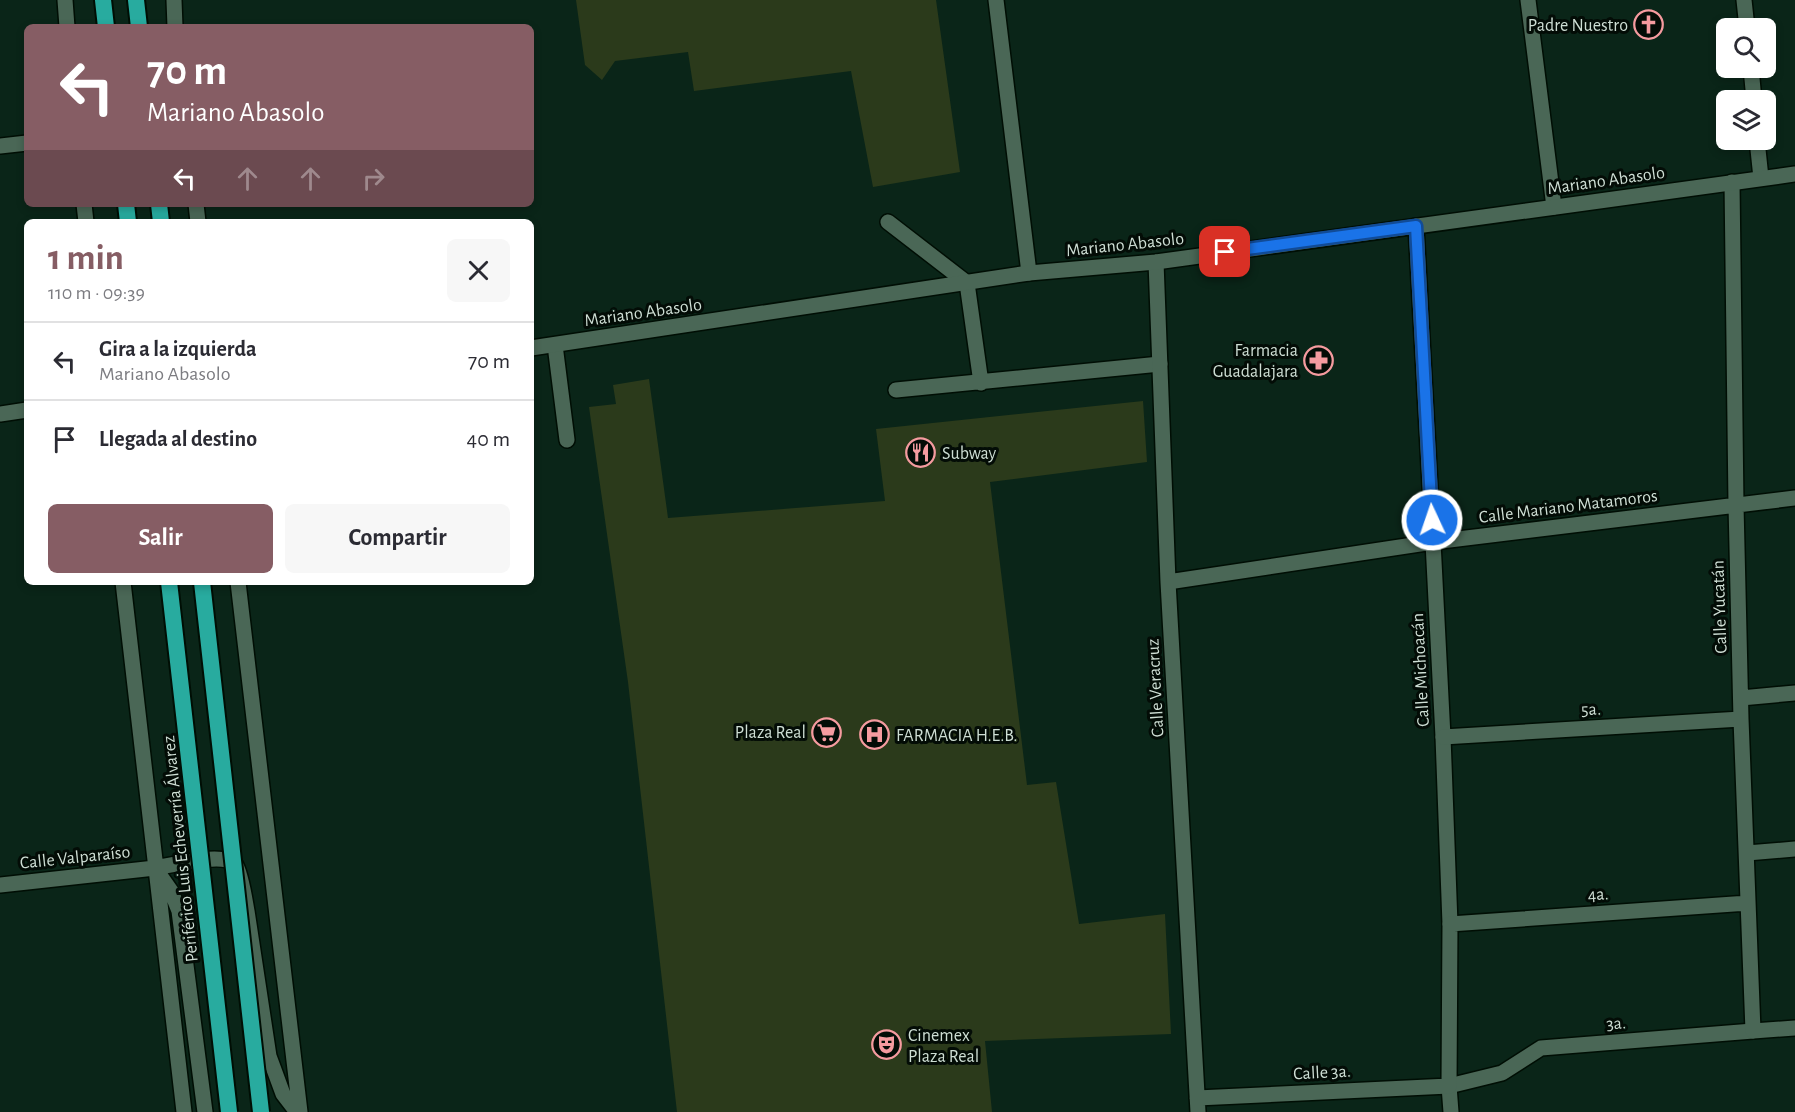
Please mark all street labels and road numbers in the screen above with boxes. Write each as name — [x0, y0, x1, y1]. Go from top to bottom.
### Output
street label: Mariano Abasolo — [1546, 164, 1666, 198]
street label: Mariano Abasolo — [1065, 230, 1185, 260]
street label: Mariano Abasolo — [583, 296, 703, 330]
street label: Calle Mariano Matamoros — [1478, 487, 1659, 527]
street label: Calle Yucatán — [1709, 560, 1731, 654]
street label: Calle Michoacán — [1409, 613, 1433, 727]
street label: Calle Veracruz — [1144, 638, 1168, 738]
street label: 5a. — [1581, 700, 1601, 720]
street label: Periférico Luis Echeverría Álvarez — [157, 735, 202, 963]
street label: Calle Valparaíso — [19, 843, 131, 873]
street label: 4a. — [1587, 885, 1609, 905]
street label: 3a. — [1605, 1014, 1627, 1034]
street label: Calle 3a. — [1293, 1063, 1351, 1083]

